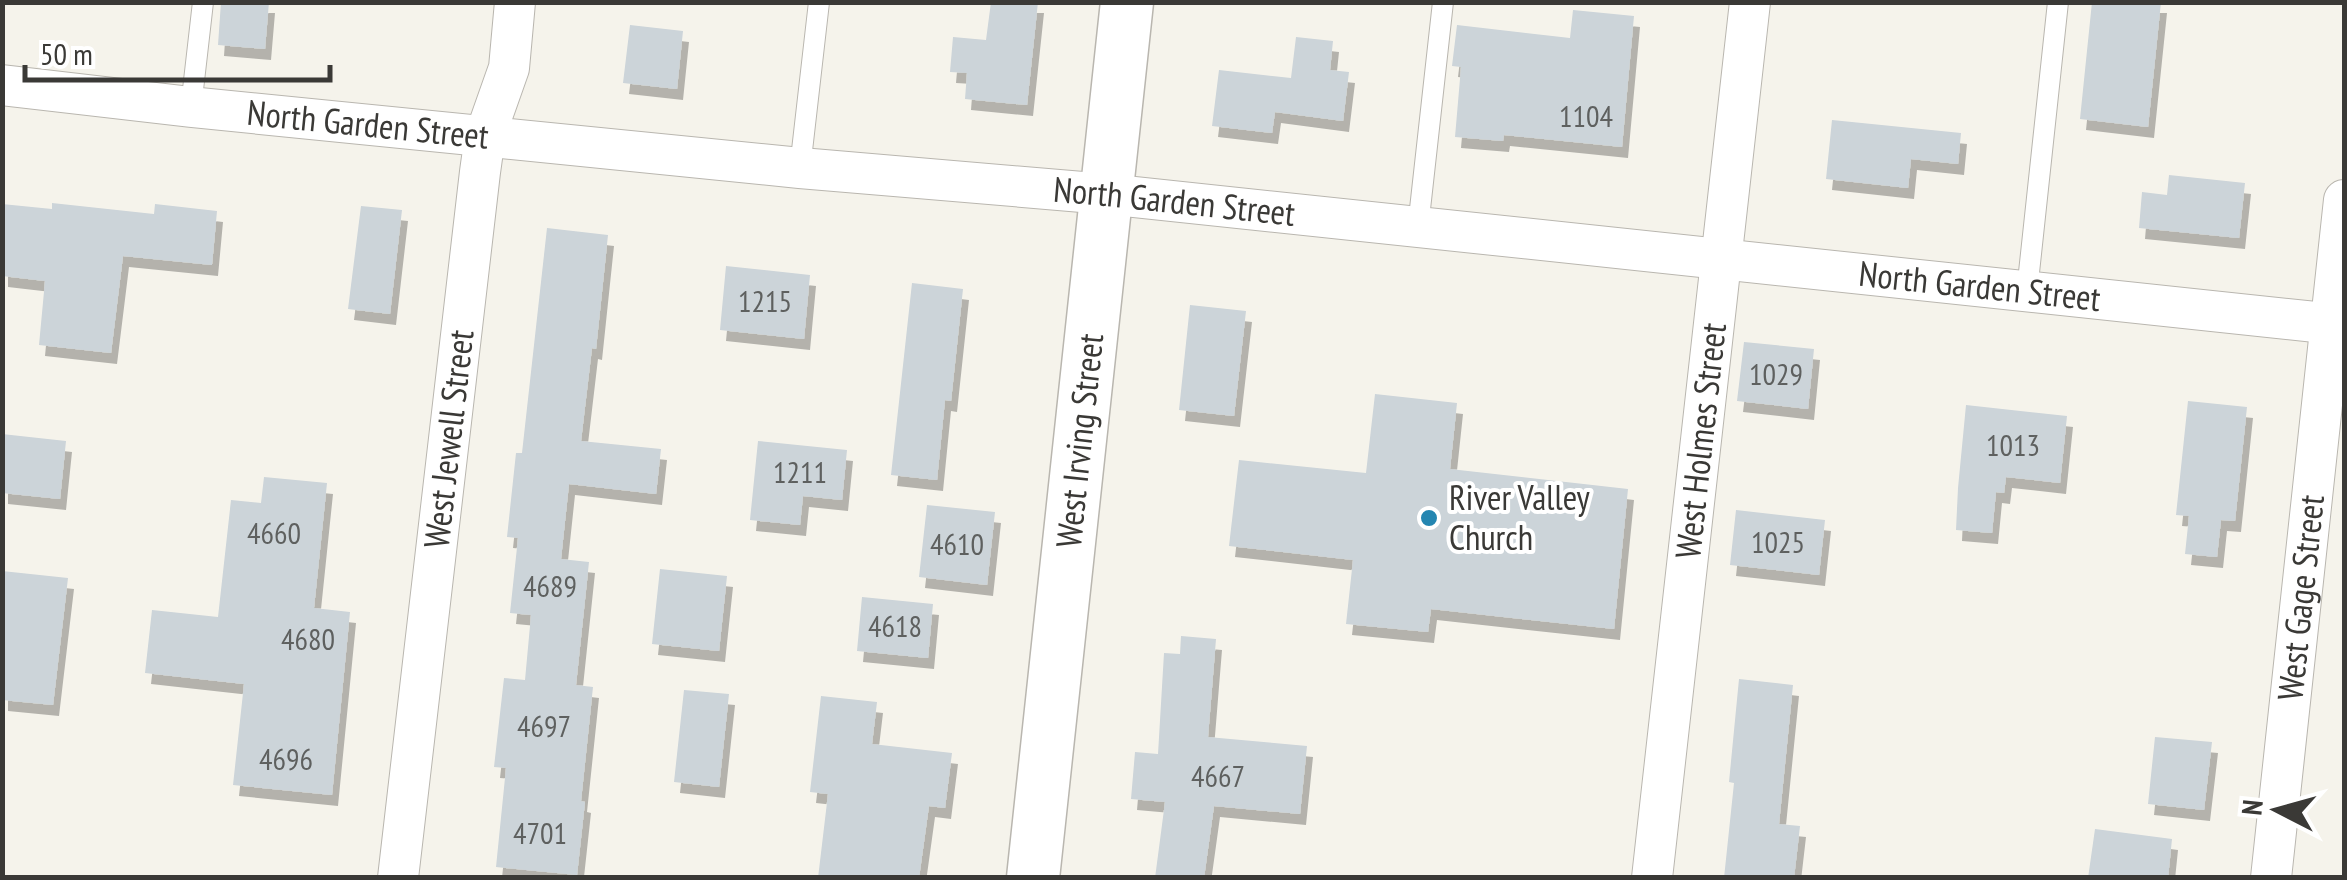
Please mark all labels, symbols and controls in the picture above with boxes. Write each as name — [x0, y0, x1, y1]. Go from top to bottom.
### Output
scale bar — [25, 20, 330, 82]
text: 50 m — [40, 34, 93, 73]
street label: North Garden Street — [245, 89, 491, 159]
house number: 1104 — [1559, 96, 1613, 135]
street label: North Garden Street — [1052, 166, 1298, 236]
street label: North Garden Street — [1857, 250, 2103, 321]
house number: 1215 — [738, 281, 792, 320]
street label: West Holmes Street — [1664, 320, 1736, 561]
street label: West Jewell Street — [413, 327, 484, 550]
street label: West Irving Street — [1045, 331, 1113, 550]
house number: 1029 — [1749, 354, 1803, 393]
house number: 1013 — [1986, 425, 2040, 464]
house number: 1211 — [773, 452, 827, 491]
place label: River Valley Church — [1449, 474, 1591, 560]
street label: West Gage Street — [2266, 492, 2334, 703]
marker: River Valley Church — [1418, 507, 1440, 529]
house number: 4660 — [247, 513, 301, 552]
house number: 1025 — [1751, 522, 1805, 561]
house number: 4610 — [930, 524, 984, 563]
house number: 4689 — [523, 566, 577, 605]
house number: 4618 — [868, 606, 922, 645]
house number: 4680 — [281, 619, 335, 658]
house number: 4697 — [517, 706, 571, 745]
house number: 4696 — [259, 739, 313, 778]
house number: 4667 — [1191, 756, 1245, 795]
north arrow — [2227, 760, 2327, 860]
text: N — [2232, 798, 2271, 817]
house number: 4701 — [513, 813, 567, 852]

